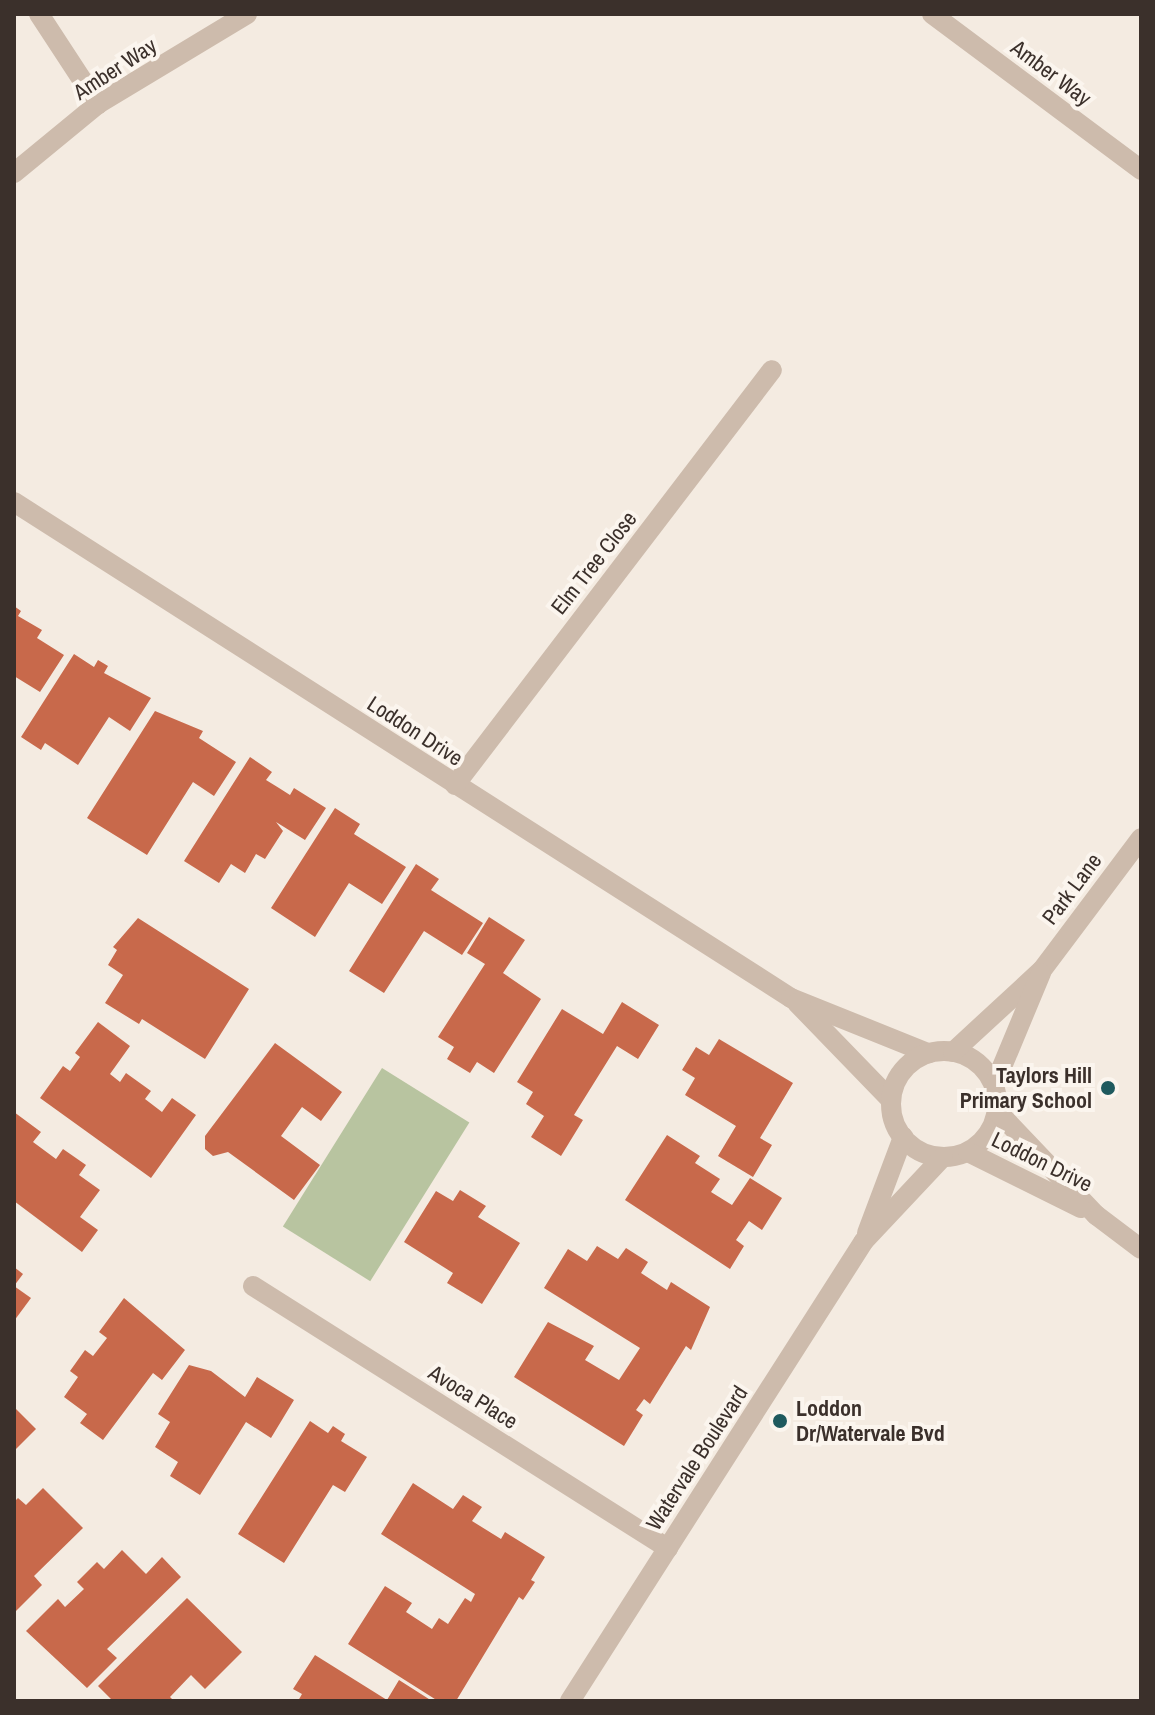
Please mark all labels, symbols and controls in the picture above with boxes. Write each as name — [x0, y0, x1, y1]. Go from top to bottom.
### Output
street label: Amber Way — [69, 32, 161, 106]
street label: Amber Way — [1006, 34, 1096, 112]
street label: Elm Tree Close — [546, 506, 642, 620]
street label: Loddon Drive — [362, 690, 468, 772]
street label: Park Lane — [1037, 848, 1107, 930]
place label: Taylors Hill Primary School — [960, 1062, 1092, 1114]
marker: Taylors Hill Primary School — [1099, 1079, 1117, 1097]
street label: Loddon Drive — [988, 1126, 1096, 1198]
street label: Avoca Place — [424, 1359, 522, 1435]
street label: Watervale Boulevard — [641, 1381, 753, 1535]
place label: Loddon Dr/Watervale Bvd — [796, 1395, 945, 1446]
marker: Loddon Dr/Watervale Bvd — [771, 1412, 789, 1430]

